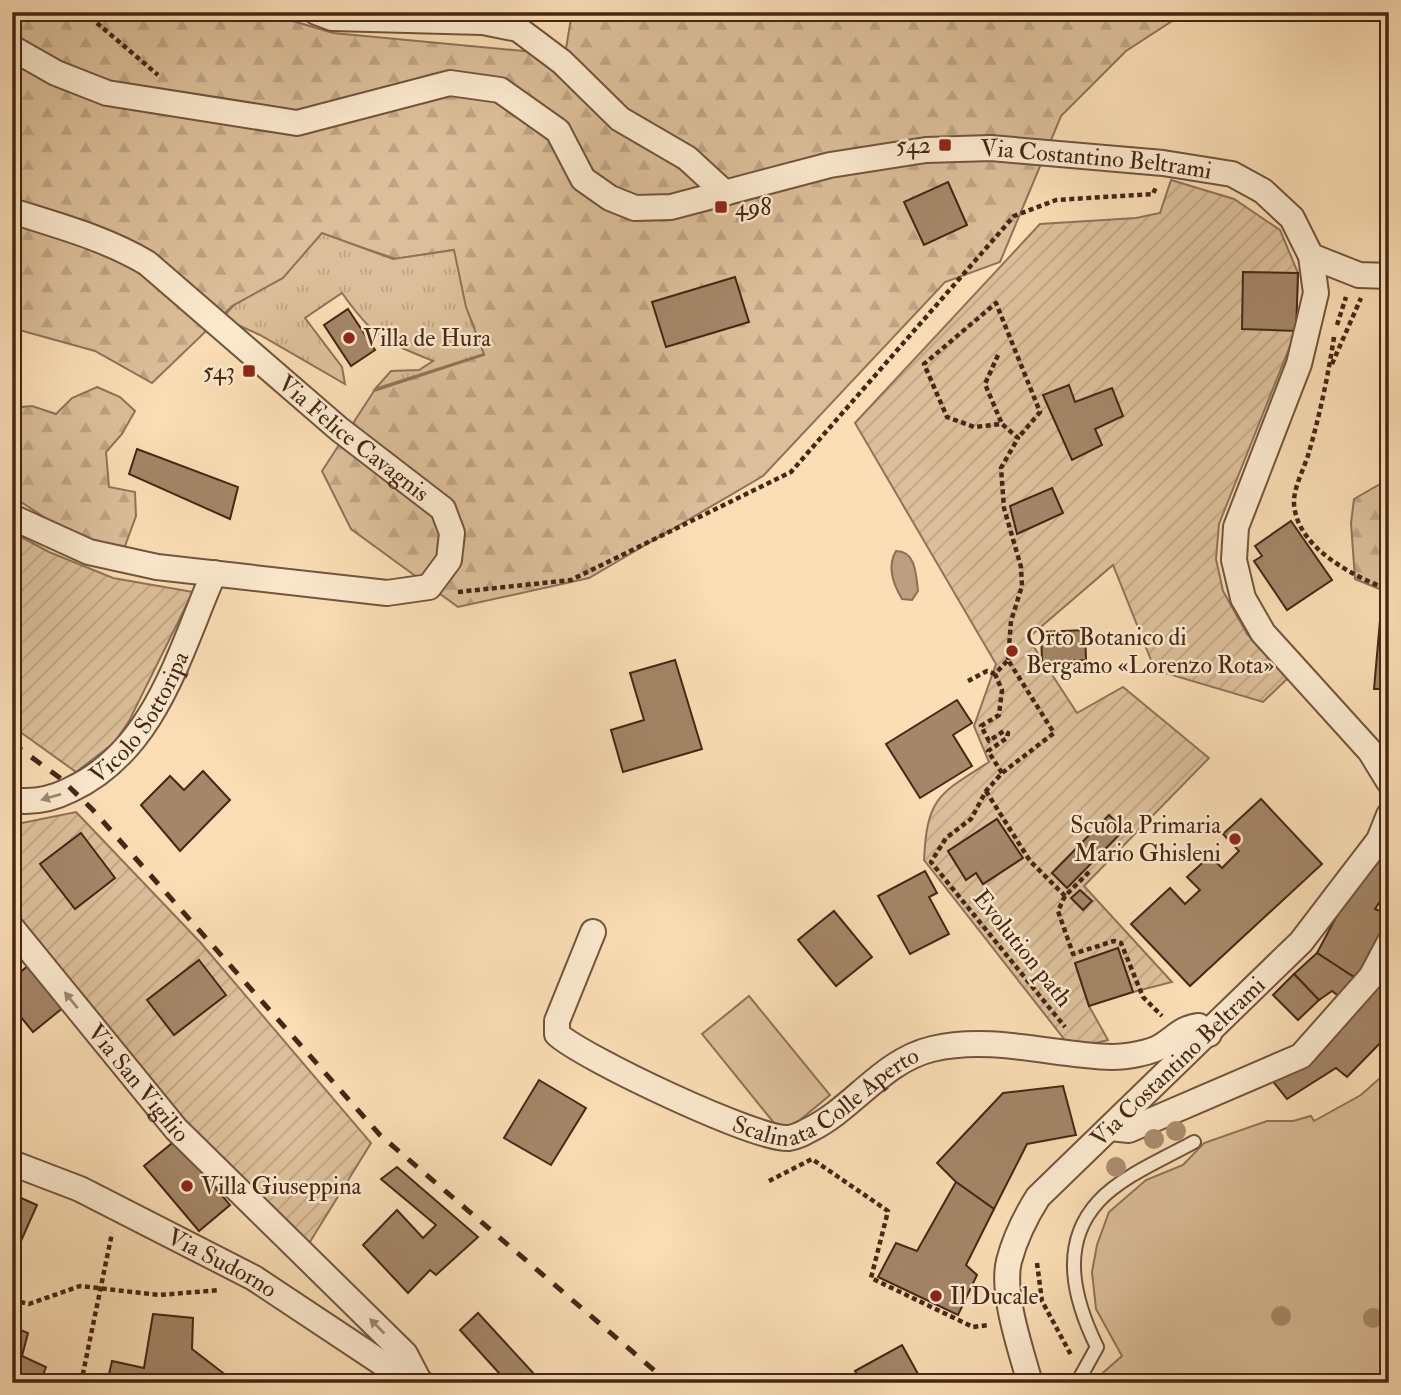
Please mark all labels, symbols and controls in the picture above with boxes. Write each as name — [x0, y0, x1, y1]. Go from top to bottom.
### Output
place label: 542 — [896, 130, 931, 161]
street label: Via Costantino Beltrami — [980, 133, 1214, 187]
marker: 542 — [937, 137, 953, 153]
place label: 498 — [735, 192, 772, 223]
marker: 498 — [713, 199, 729, 215]
place label: Villa de Hura — [363, 323, 492, 354]
marker: Villa de Hura — [341, 330, 357, 346]
place label: 543 — [203, 356, 235, 387]
marker: 543 — [241, 363, 257, 379]
street label: Via Felice Cavagnis — [271, 368, 435, 509]
place label: Orto Botanico di Bergamo «Lorenzo Rota» — [1026, 622, 1274, 681]
marker: Orto Botanico di Bergamo «Lorenzo Rota» — [1004, 643, 1020, 659]
street label: Vicolo Sottoripa — [83, 646, 197, 791]
one-way arrow — [40, 792, 62, 803]
place label: Scuola Primaria Mario Ghisleni — [1070, 810, 1222, 869]
marker: Scuola Primaria Mario Ghisleni — [1227, 831, 1243, 847]
street label: Evolution path — [966, 883, 1080, 1014]
street label: Via Costantino Beltrami — [1084, 970, 1272, 1154]
one-way arrow — [63, 991, 78, 1009]
street label: Via San Vigilio — [80, 1018, 196, 1149]
street label: Scalinata Colle Aperto — [728, 1040, 924, 1154]
place label: Villa Giuseppina — [201, 1171, 363, 1202]
marker: Villa Giuseppina — [179, 1178, 195, 1194]
street label: Via Sudorno — [162, 1221, 283, 1305]
place label: Il Ducale — [950, 1281, 1039, 1312]
marker: Il Ducale — [928, 1288, 944, 1304]
one-way arrow — [368, 1318, 385, 1335]

